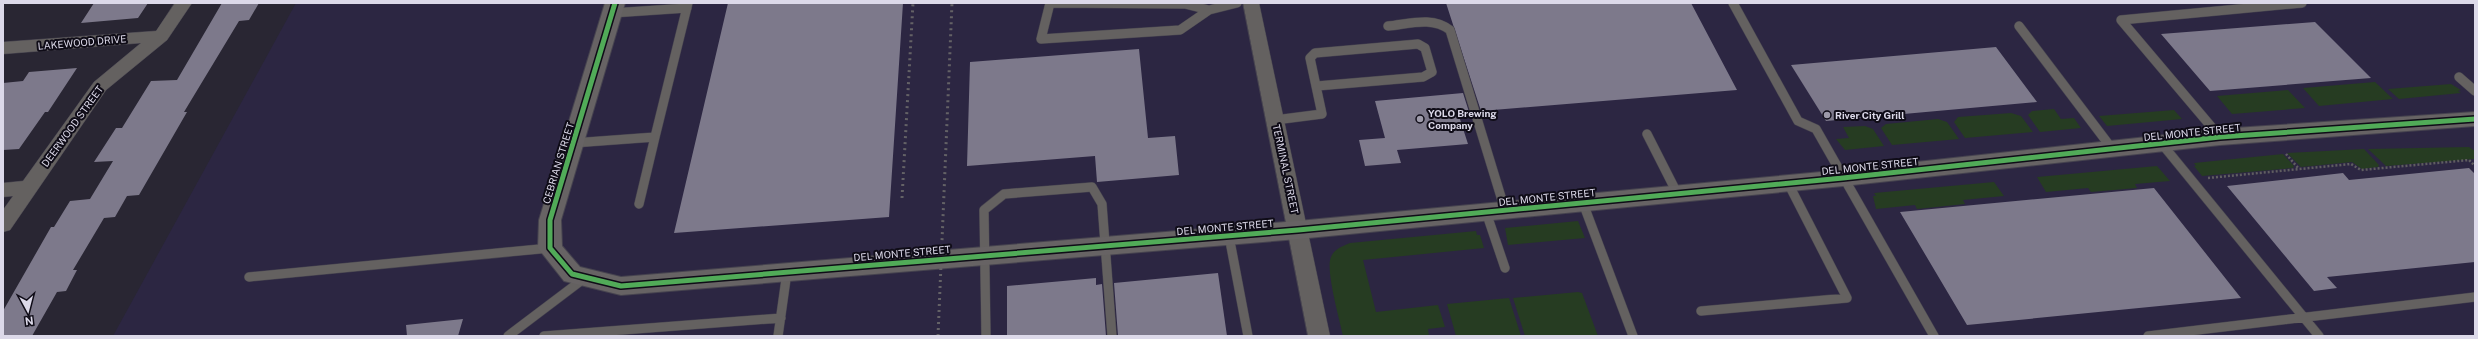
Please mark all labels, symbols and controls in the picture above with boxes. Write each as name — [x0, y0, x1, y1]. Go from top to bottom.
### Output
street label: LAKEWOOD DRIVE — [37, 32, 127, 52]
street label: DEERWOOD STREET — [39, 83, 105, 169]
place label: YOLO Brewing Company — [1428, 107, 1497, 131]
place label: River City Grill — [1835, 109, 1904, 121]
marker: River City Grill — [1822, 110, 1832, 120]
marker: YOLO Brewing Company — [1415, 114, 1425, 124]
street label: CEBRIAN STREET — [540, 121, 576, 205]
street label: DEL MONTE STREET — [2143, 121, 2241, 143]
street label: TERMINAL STREET — [1271, 123, 1301, 215]
street label: DEL MONTE STREET — [1821, 155, 1919, 177]
street label: DEL MONTE STREET — [1498, 186, 1596, 208]
street label: DEL MONTE STREET — [1176, 217, 1274, 237]
street label: DEL MONTE STREET — [853, 243, 951, 263]
north arrow — [8, 291, 48, 331]
text: N — [24, 314, 34, 327]

